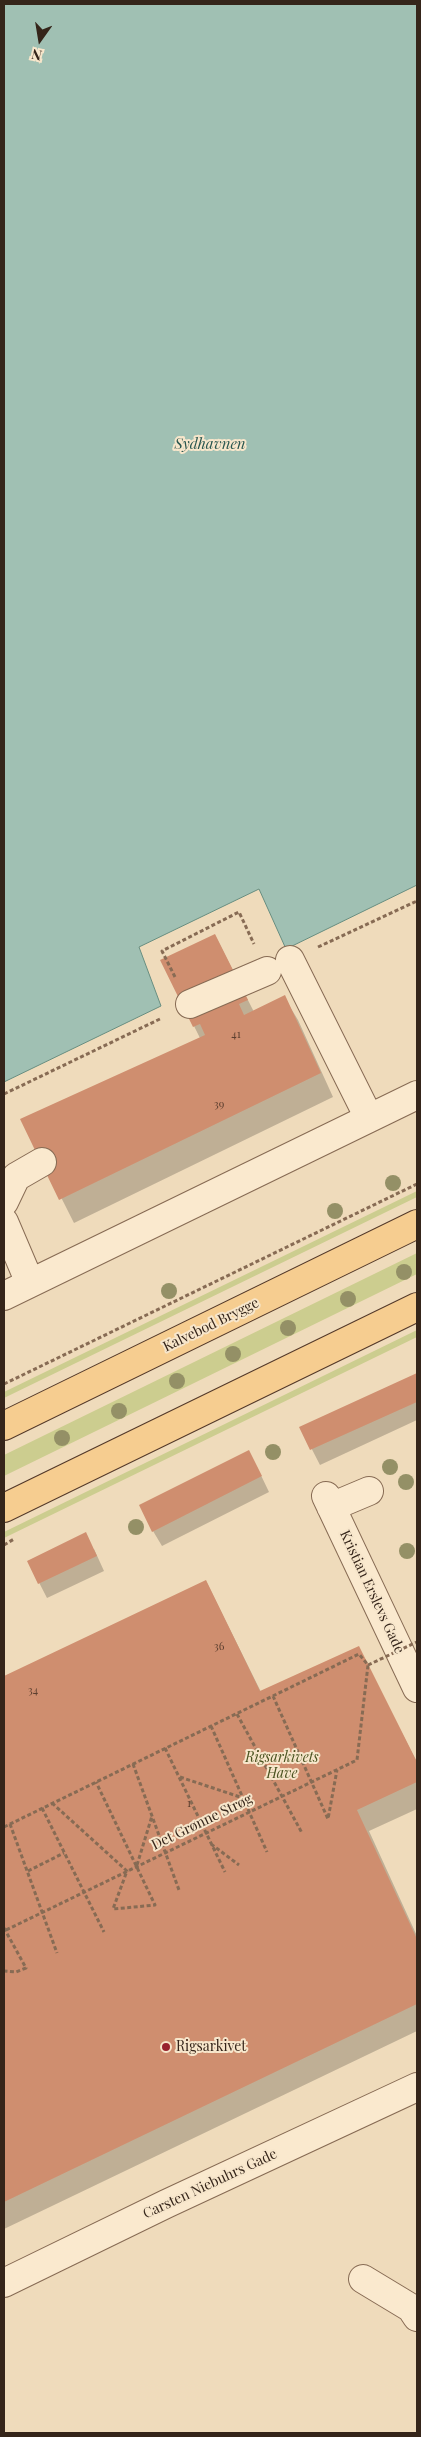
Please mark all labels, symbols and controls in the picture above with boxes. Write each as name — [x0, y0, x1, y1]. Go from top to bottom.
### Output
north arrow — [15, 15, 65, 65]
text: N — [29, 45, 44, 65]
water label: Sydhavnen — [174, 435, 246, 453]
house number: 41 — [231, 1028, 241, 1042]
house number: 39 — [214, 1098, 224, 1112]
street label: Kalvebod Brygge — [160, 1295, 262, 1355]
street label: Kristian Erslevs Gade — [336, 1528, 408, 1656]
house number: 36 — [214, 1640, 224, 1654]
house number: 34 — [28, 1684, 38, 1698]
park label: Rigsarkivets Have — [245, 1750, 319, 1782]
street label: Det Grønne Strøg — [149, 1790, 255, 1854]
house number: 1 — [187, 1797, 191, 1811]
place label: Rigsarkivet — [176, 2039, 246, 2055]
marker: Rigsarkivet — [160, 2041, 172, 2053]
street label: Carsten Niebuhrs Gade — [140, 2146, 280, 2222]

